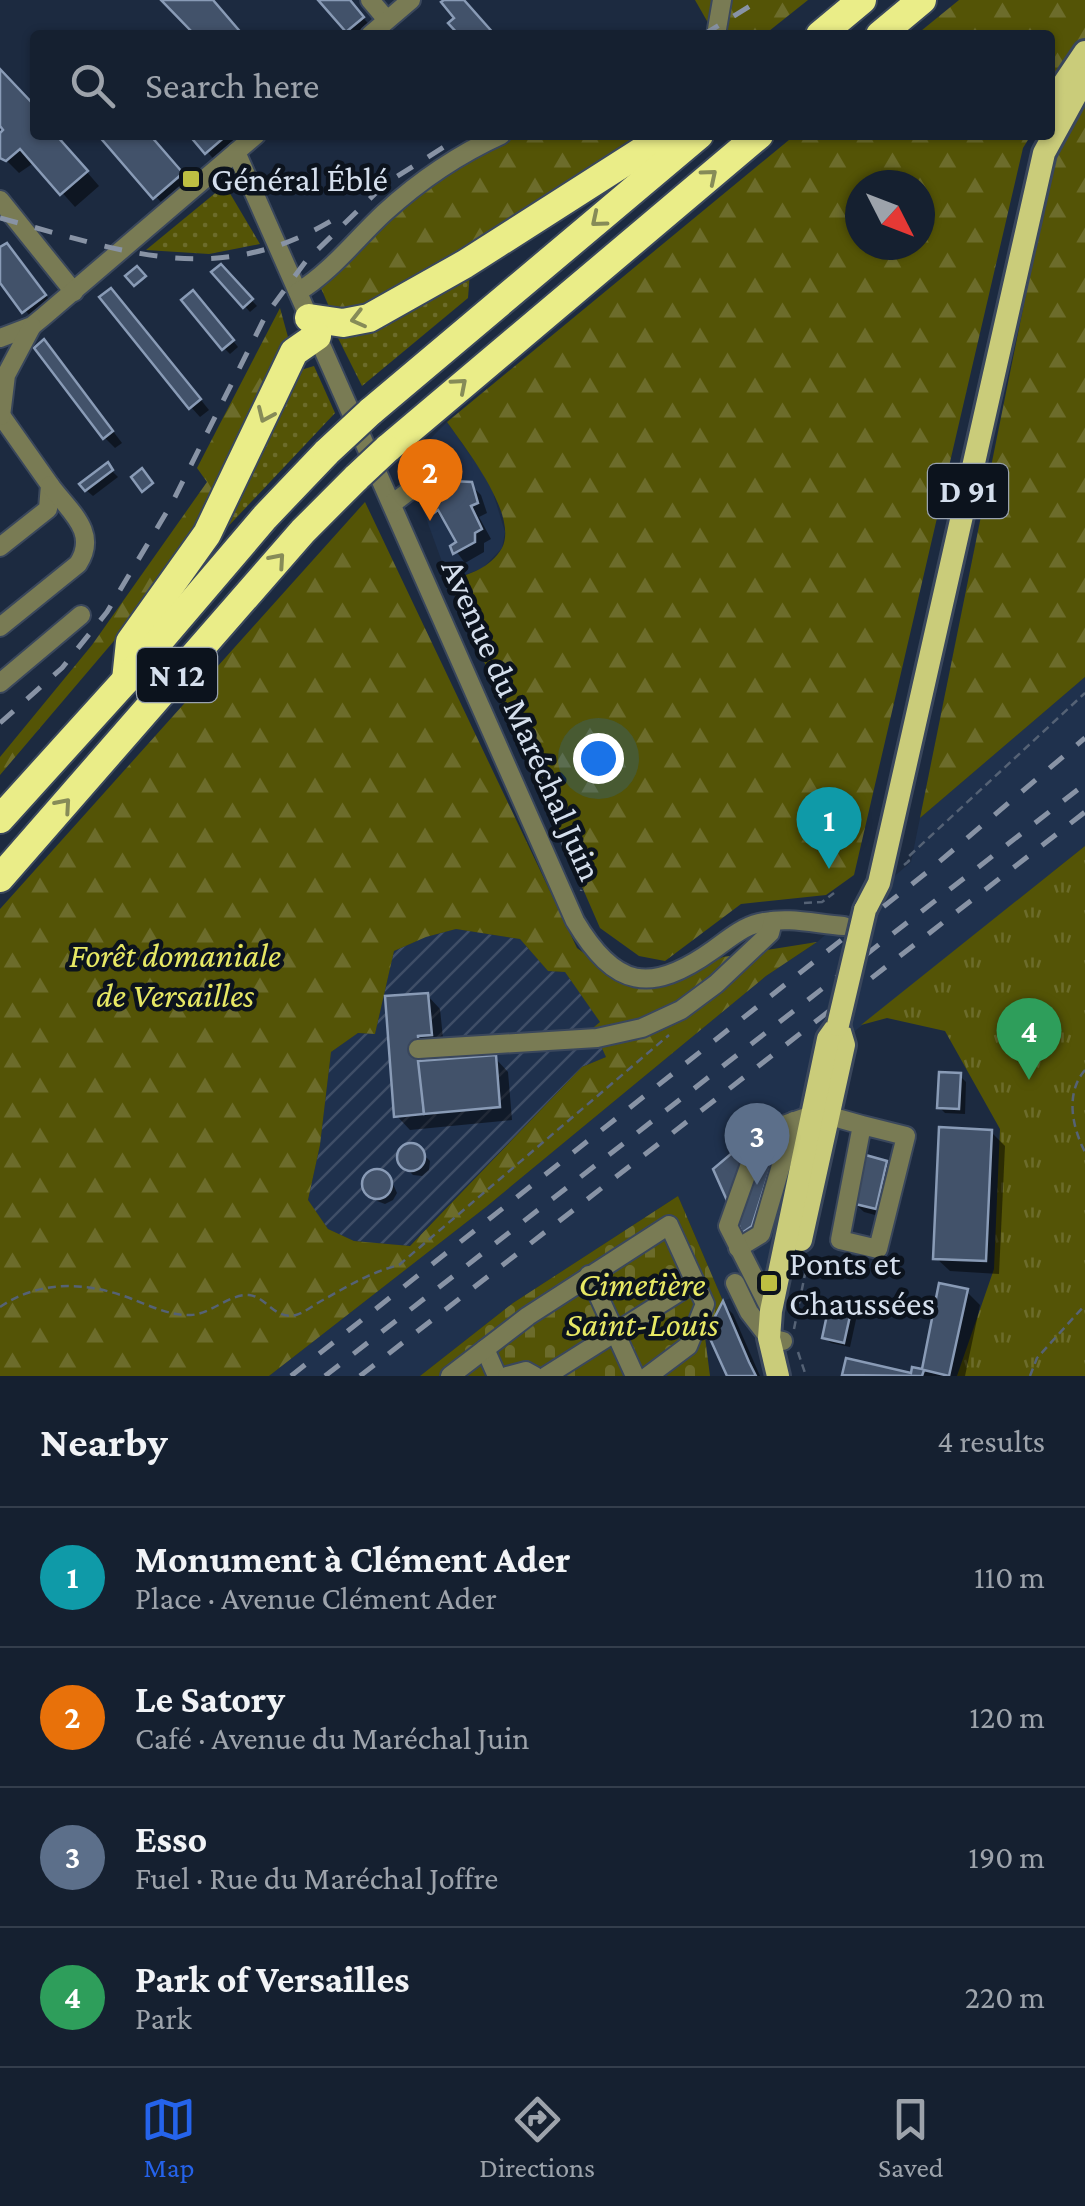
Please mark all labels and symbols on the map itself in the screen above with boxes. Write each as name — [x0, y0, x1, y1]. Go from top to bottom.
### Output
place label: Général Éblé — [211, 160, 388, 199]
marker: Général Éblé — [180, 168, 202, 190]
one-way arrow — [698, 170, 716, 188]
north arrow — [845, 170, 935, 260]
one-way arrow — [591, 208, 609, 226]
one-way arrow — [350, 307, 367, 328]
one-way arrow — [448, 378, 467, 396]
one-way arrow — [257, 405, 277, 423]
pin: 2 — [398, 438, 462, 521]
road number: D 91 — [928, 464, 1008, 518]
one-way arrow — [267, 553, 285, 572]
street label: Avenue du Maréchal Juin — [433, 553, 611, 887]
road number: N 12 — [137, 648, 217, 702]
your location — [573, 733, 624, 784]
pin: 1 — [796, 786, 862, 869]
one-way arrow — [53, 798, 71, 816]
park label: Forêt domaniale de Versailles — [69, 936, 281, 1015]
pin: 4 — [996, 998, 1062, 1080]
pin: 3 — [724, 1102, 790, 1185]
place label: Ponts et Chaussées — [789, 1244, 935, 1323]
park label: Cimetière Saint-Louis — [565, 1265, 719, 1344]
marker: Ponts et Chaussées — [758, 1272, 780, 1294]

